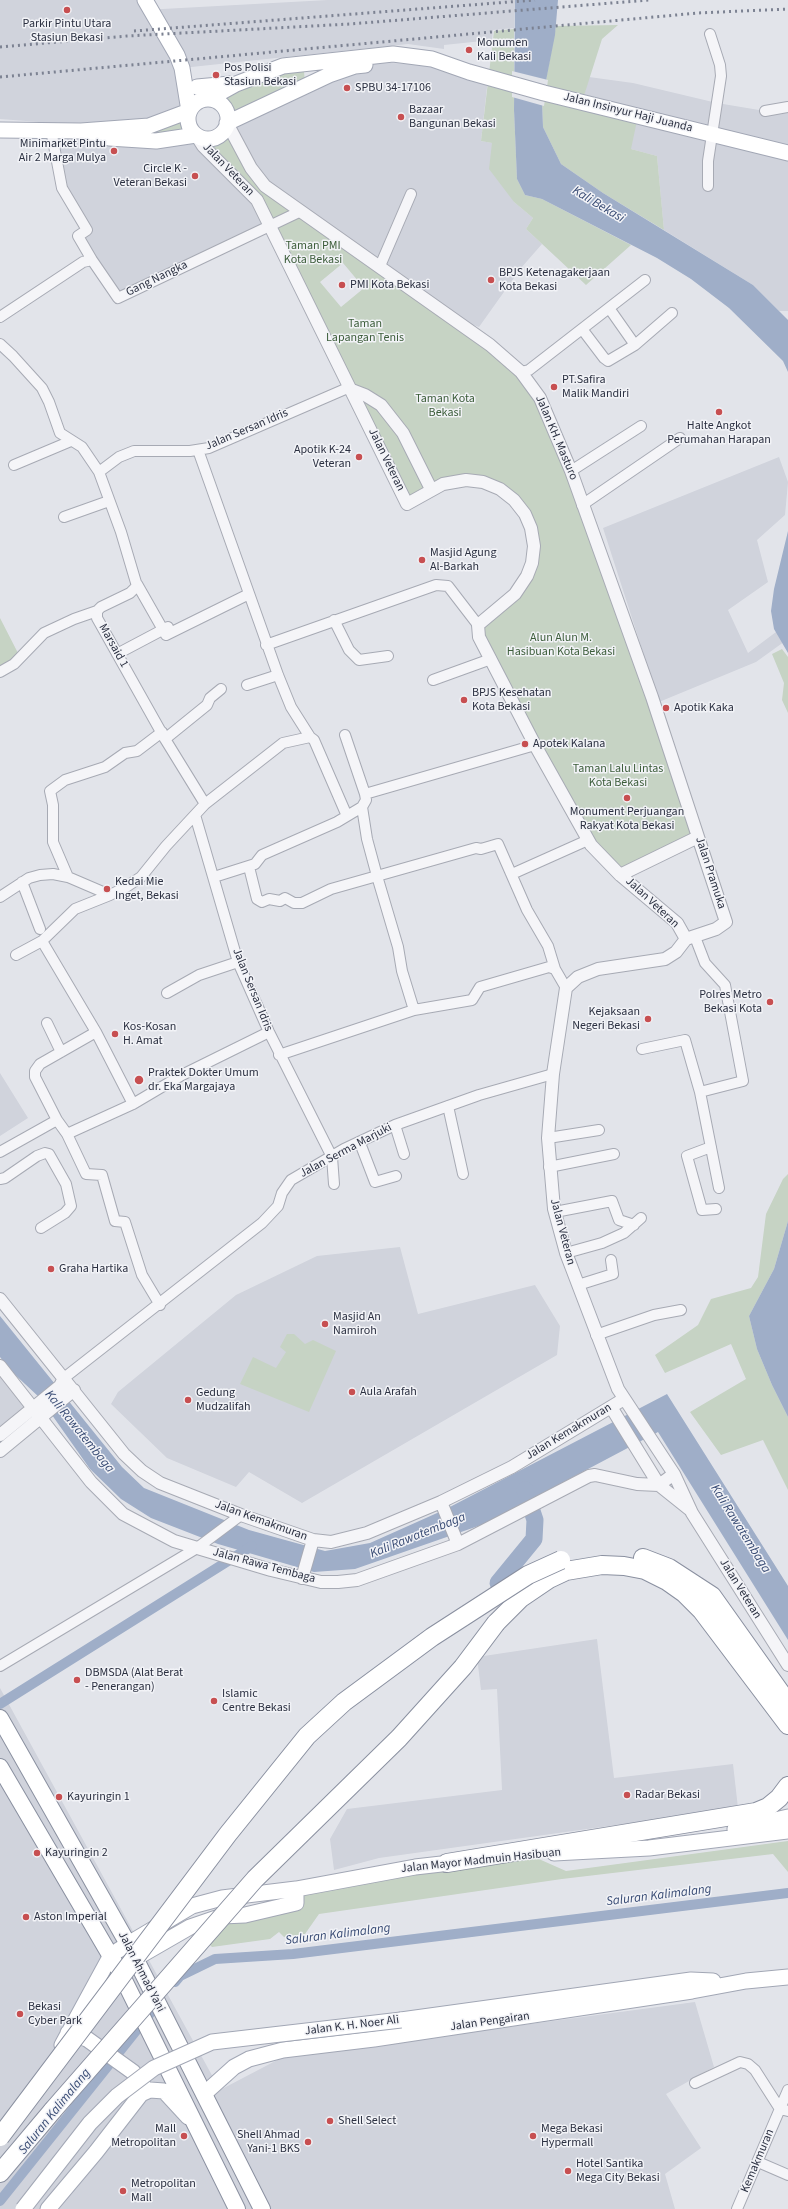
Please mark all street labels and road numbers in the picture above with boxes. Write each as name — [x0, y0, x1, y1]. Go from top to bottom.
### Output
street label: Jalan Insinyur Haji Juanda — [562, 90, 694, 136]
street label: Jalan Veteran — [199, 141, 257, 199]
street label: Gang Nangka — [124, 258, 190, 300]
street label: Jalan KH. Masturo — [532, 393, 580, 483]
street label: Jalan Sersan Idris — [204, 406, 290, 454]
street label: Jalan Veteran — [365, 426, 407, 494]
street label: Marsaid 1 — [95, 622, 131, 670]
street label: Jalan Pramuka — [692, 835, 728, 911]
street label: Jalan Veteran — [622, 875, 682, 931]
street label: Jalan Sersan Idris — [229, 946, 275, 1034]
street label: Jalan Serma Marjuki — [298, 1121, 394, 1181]
street label: Jalan Veteran — [546, 1197, 578, 1267]
street label: Jalan Kemakmuran — [523, 1401, 615, 1463]
street label: Jalan Kemakmuran — [213, 1498, 309, 1544]
street label: Jalan Rawa Tembaga — [211, 1545, 317, 1587]
street label: Jalan Veteran — [716, 1556, 764, 1622]
street label: Jalan Mayor Madmuin Hasibuan — [400, 1845, 562, 1877]
street label: Jalan Ahmad Yani — [115, 1929, 167, 2015]
street label: Jalan Pengairan — [449, 2009, 531, 2035]
street label: Jalan K. H. Noer Ali — [304, 2013, 400, 2039]
street label: Kemakmuran — [738, 2127, 778, 2195]

